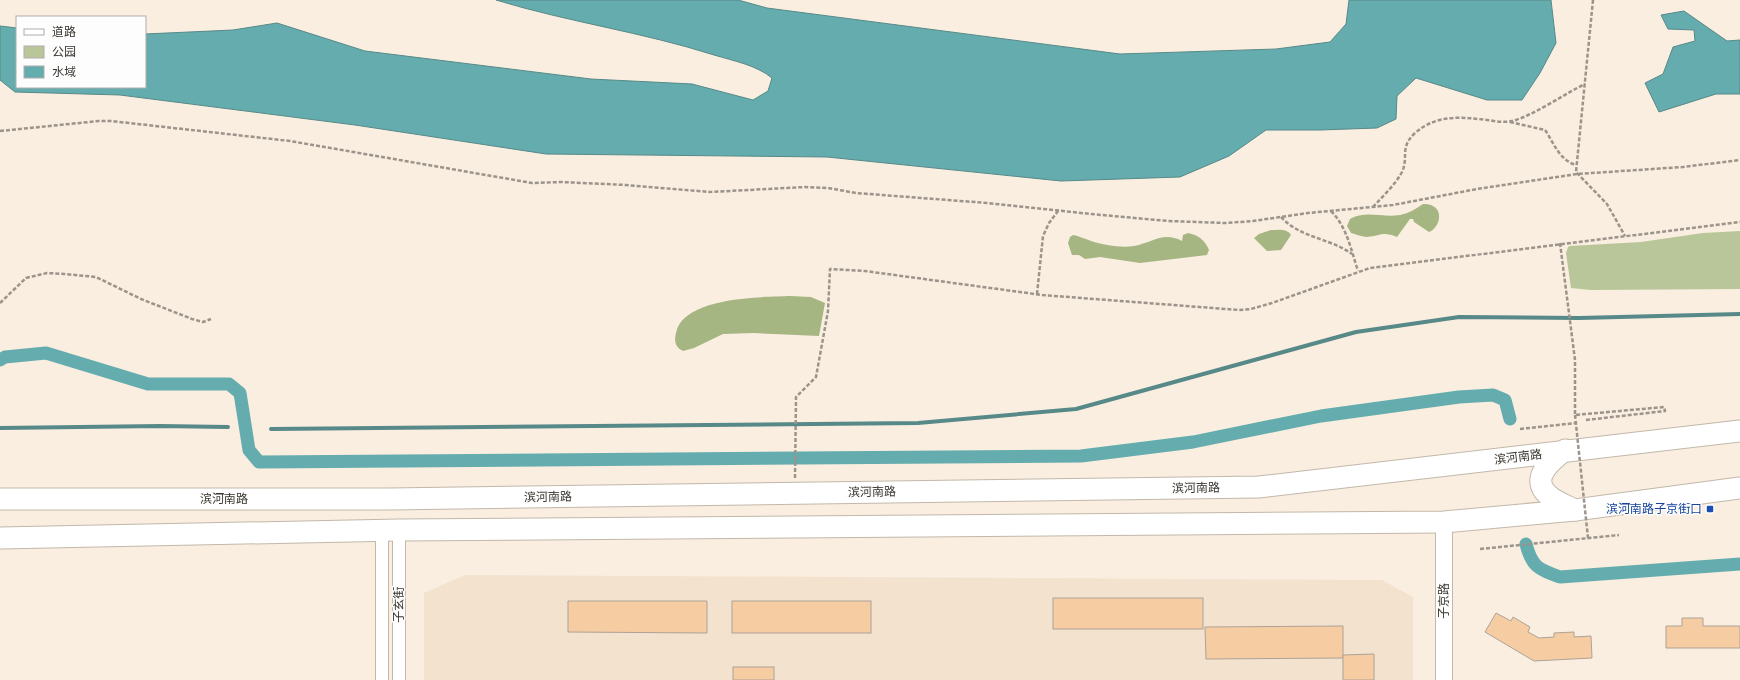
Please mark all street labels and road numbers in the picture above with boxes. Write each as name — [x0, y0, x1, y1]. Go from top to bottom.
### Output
street label: 滨河南路 — [1493, 447, 1543, 466]
street label: 滨河南路 — [1172, 481, 1220, 494]
street label: 滨河南路 — [848, 485, 896, 498]
street label: 滨河南路 — [524, 490, 572, 503]
street label: 滨河南路 — [200, 492, 248, 505]
street label: 子京路 — [1437, 583, 1450, 619]
street label: 子玄街 — [392, 587, 405, 623]

